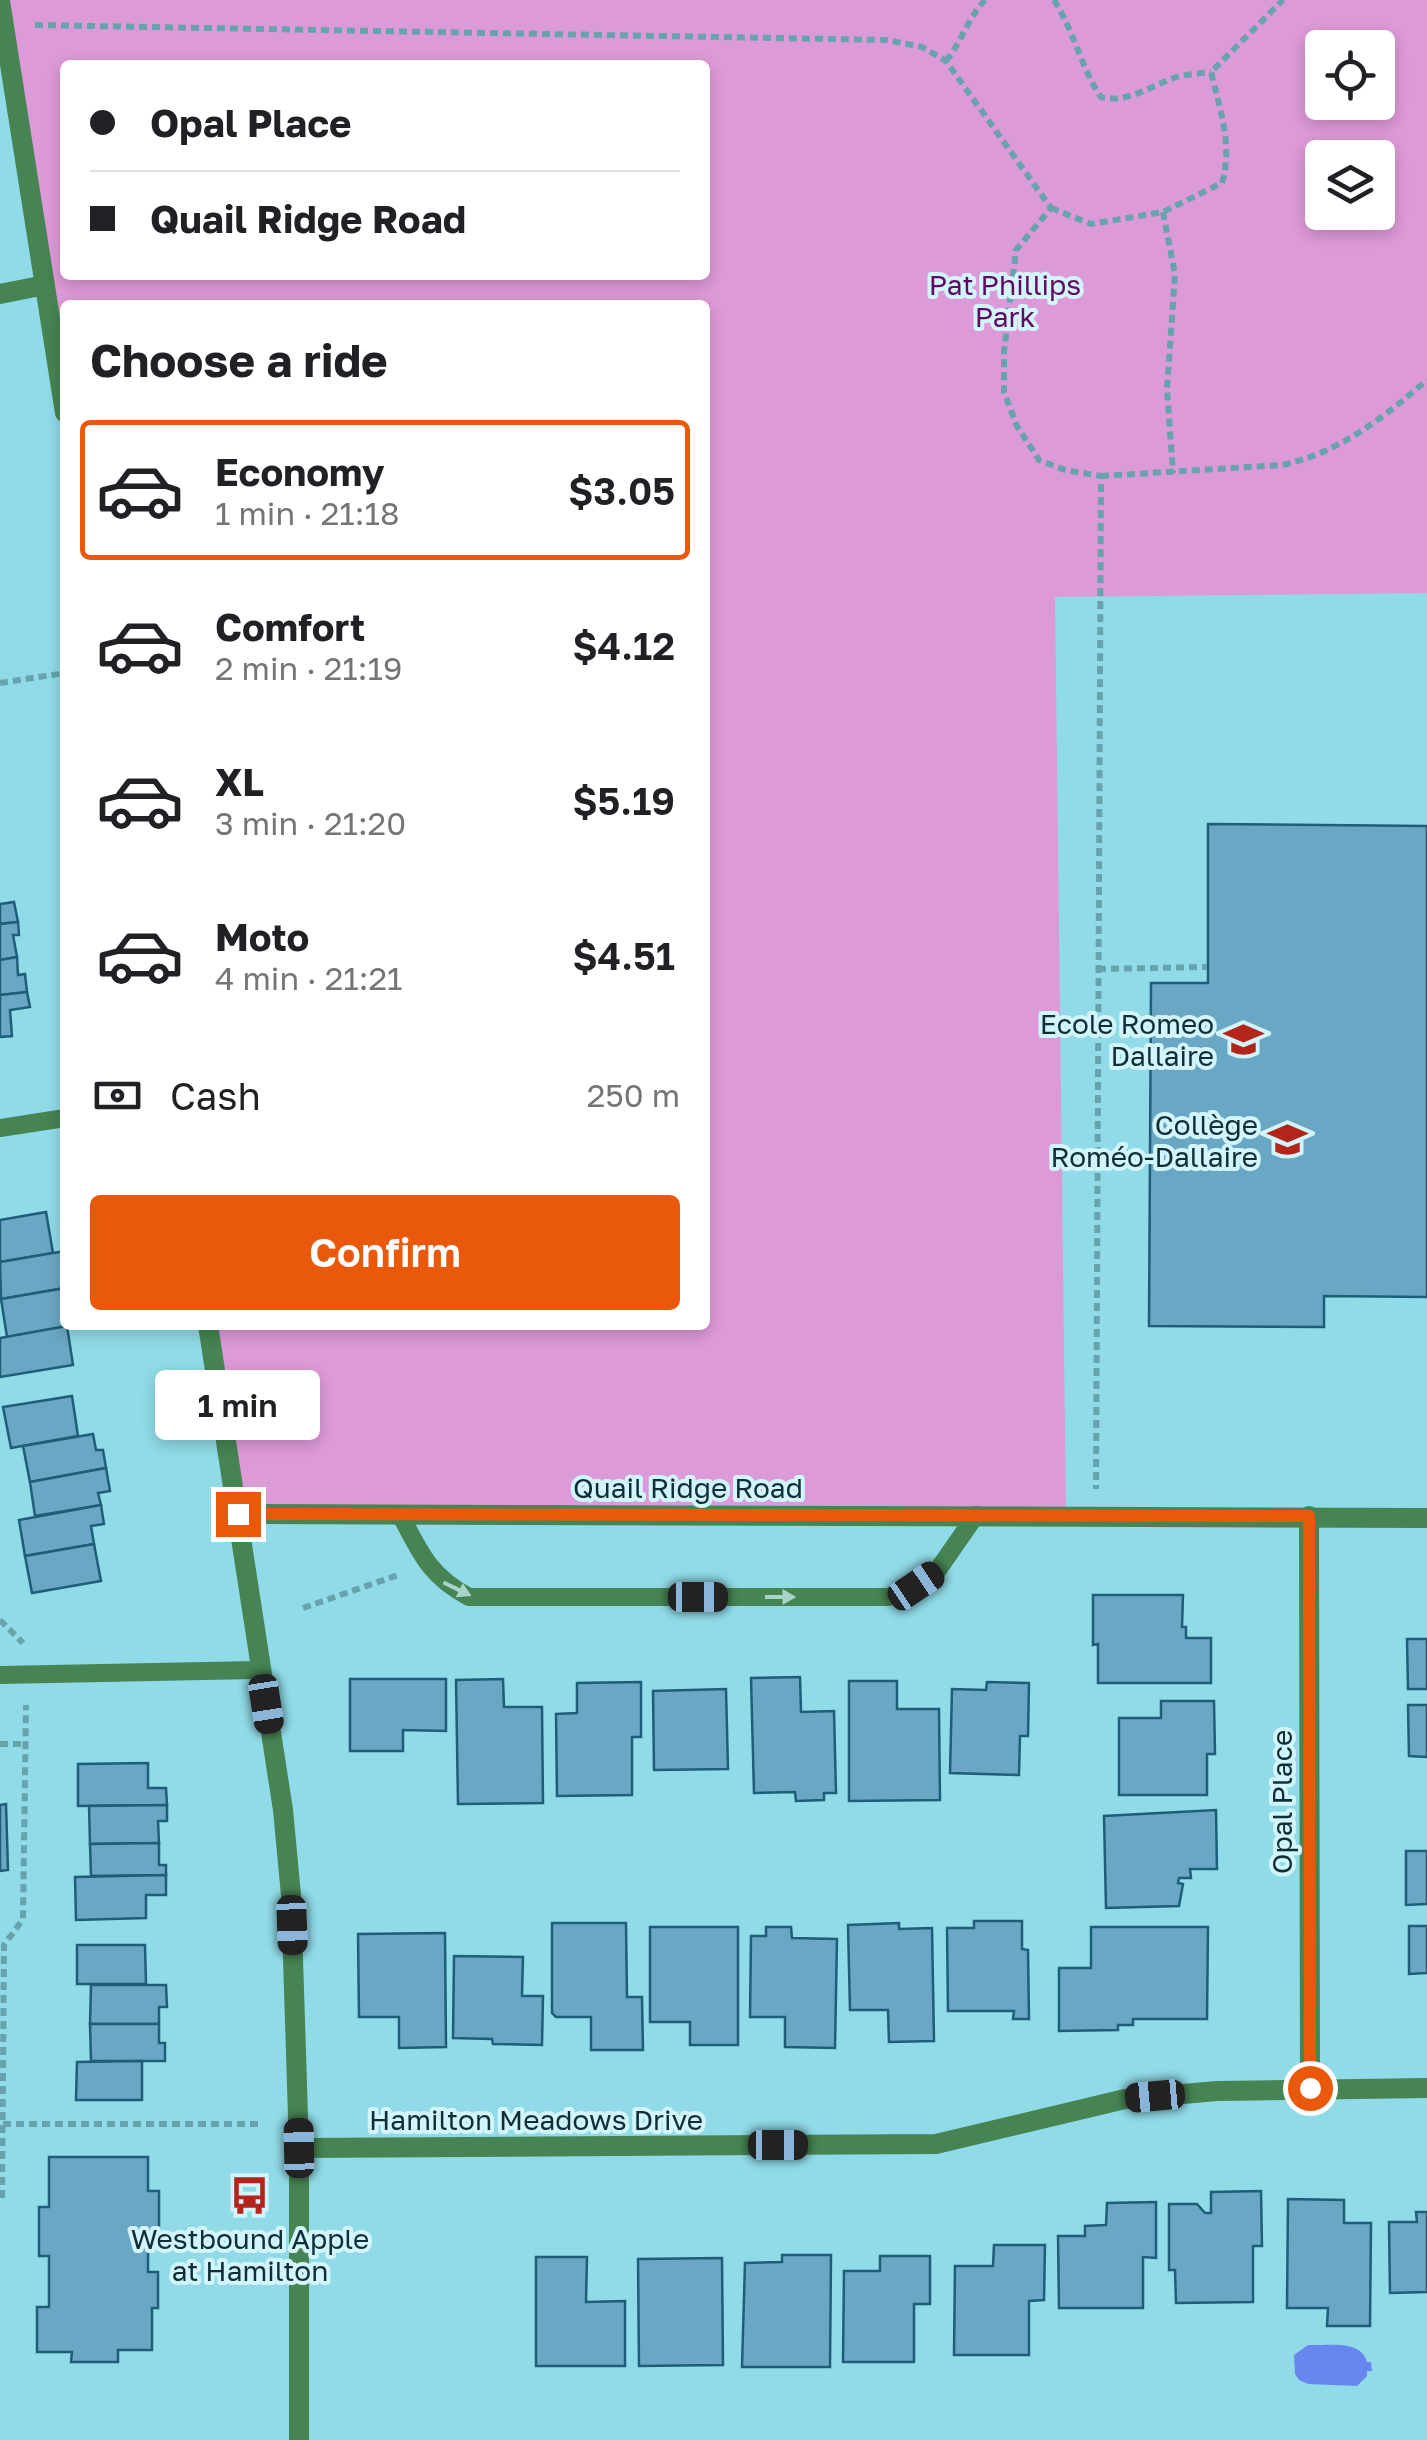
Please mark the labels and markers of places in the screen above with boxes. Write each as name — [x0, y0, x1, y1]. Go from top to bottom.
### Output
place label: Ecole Romeo Dallaire — [1040, 1007, 1214, 1072]
school or university icon: Ecole Romeo Dallaire — [1223, 1018, 1265, 1060]
place label: Collège Roméo-Dallaire — [1050, 1108, 1258, 1173]
school or university icon: Collège Roméo-Dallaire — [1267, 1119, 1309, 1161]
bus stop icon: Westbound Apple at Hamilton — [229, 2175, 271, 2217]
place label: Westbound Apple at Hamilton — [131, 2222, 369, 2287]

